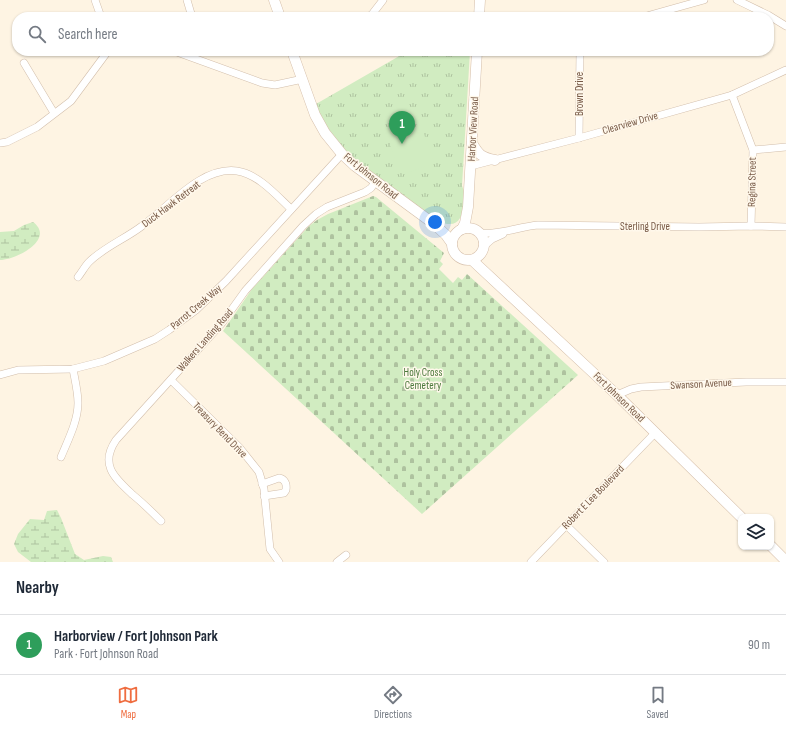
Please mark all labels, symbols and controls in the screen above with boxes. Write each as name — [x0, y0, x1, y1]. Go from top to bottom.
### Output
search box — [12, 12, 774, 56]
icon: search — [26, 23, 48, 45]
text: Search here — [58, 25, 118, 44]
street label: Brown Drive — [573, 72, 586, 116]
street label: Harbor View Road — [465, 96, 481, 162]
street label: Clearview Drive — [601, 109, 659, 137]
pin: 1 — [389, 111, 415, 144]
street label: Fort Johnson Road — [341, 150, 401, 202]
street label: Regina Street — [745, 156, 759, 207]
street label: Duck Hawk Retreat — [139, 177, 203, 230]
your location — [425, 212, 445, 232]
street label: Sterling Drive — [620, 220, 670, 233]
street label: Parrot Creek Way — [168, 281, 225, 332]
street label: Walkers Landing Road — [174, 306, 236, 374]
park label: Holy Cross Cemetery — [404, 366, 442, 392]
street label: Fort Johnson Road — [591, 369, 648, 425]
street label: Swanson Avenue — [670, 376, 732, 392]
street label: Treasury Bend Drive — [190, 399, 250, 461]
street label: Robert E Lee Boulevard — [559, 462, 627, 532]
map controls — [738, 514, 774, 550]
button: layers — [738, 514, 774, 550]
text: Nearby — [16, 578, 59, 598]
text: Harborview / Fort Johnson Park — [54, 627, 218, 646]
text: 1 — [26, 637, 32, 653]
text: 90 m — [748, 637, 770, 653]
text: Park · Fort Johnson Road — [54, 646, 158, 662]
tab: Map — [117, 684, 139, 721]
tab: Directions — [374, 684, 412, 721]
tab: Saved — [647, 684, 669, 721]

